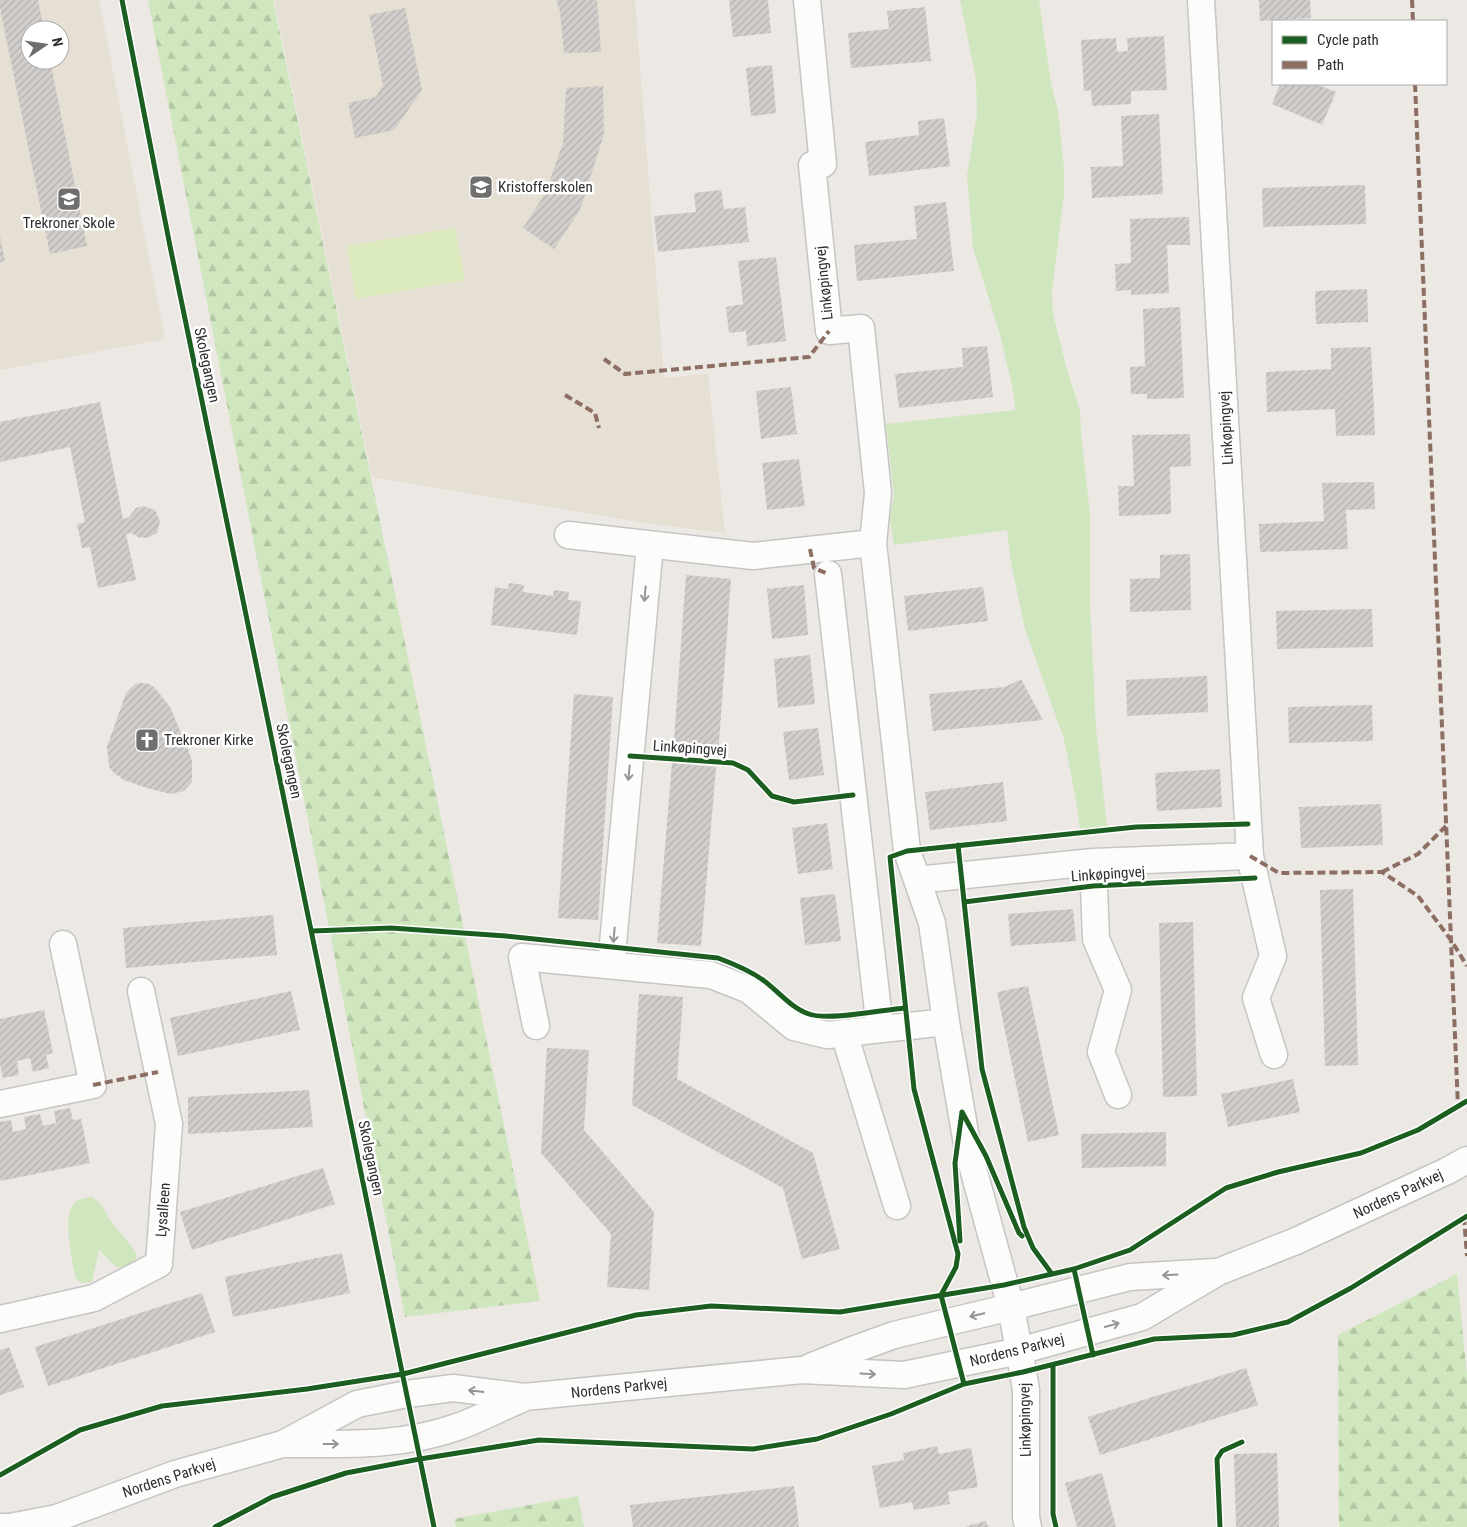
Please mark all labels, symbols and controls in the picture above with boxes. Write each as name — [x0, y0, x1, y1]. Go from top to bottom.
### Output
north arrow — [20, 20, 70, 70]
legend — [1272, 20, 1447, 85]
text: Cycle path — [1317, 31, 1379, 49]
text: N — [49, 36, 66, 48]
text: Path — [1317, 56, 1344, 74]
school or university icon: Kristofferskolen — [468, 174, 494, 200]
place label: Kristofferskolen — [498, 178, 593, 196]
school or university icon: Trekroner Skole — [56, 186, 82, 212]
place label: Trekroner Skole — [23, 214, 115, 232]
street label: Linkøpingvej — [811, 245, 837, 321]
street label: Skolegangen — [190, 326, 224, 404]
street label: Linkøpingvej — [1215, 390, 1237, 466]
one-way arrow — [640, 586, 650, 602]
street label: Skolegangen — [272, 722, 306, 800]
church icon: Trekroner Kirke — [134, 727, 160, 753]
place label: Trekroner Kirke — [164, 731, 254, 749]
street label: Linkøpingvej — [652, 736, 728, 760]
one-way arrow — [624, 765, 633, 781]
street label: Linkøpingvej — [1070, 862, 1146, 886]
one-way arrow — [609, 927, 618, 943]
street label: Skolegangen — [354, 1119, 388, 1197]
street label: Nordens Parkvej — [1350, 1165, 1446, 1223]
street label: Lysalleen — [152, 1182, 174, 1238]
one-way arrow — [1162, 1270, 1178, 1279]
one-way arrow — [969, 1311, 985, 1320]
one-way arrow — [1104, 1320, 1120, 1329]
street label: Nordens Parkvej — [968, 1330, 1066, 1370]
one-way arrow — [860, 1369, 876, 1378]
street label: Nordens Parkvej — [570, 1374, 668, 1402]
street label: Linkøpingvej — [1015, 1383, 1035, 1457]
one-way arrow — [468, 1386, 484, 1396]
one-way arrow — [323, 1439, 339, 1449]
street label: Nordens Parkvej — [120, 1454, 218, 1502]

